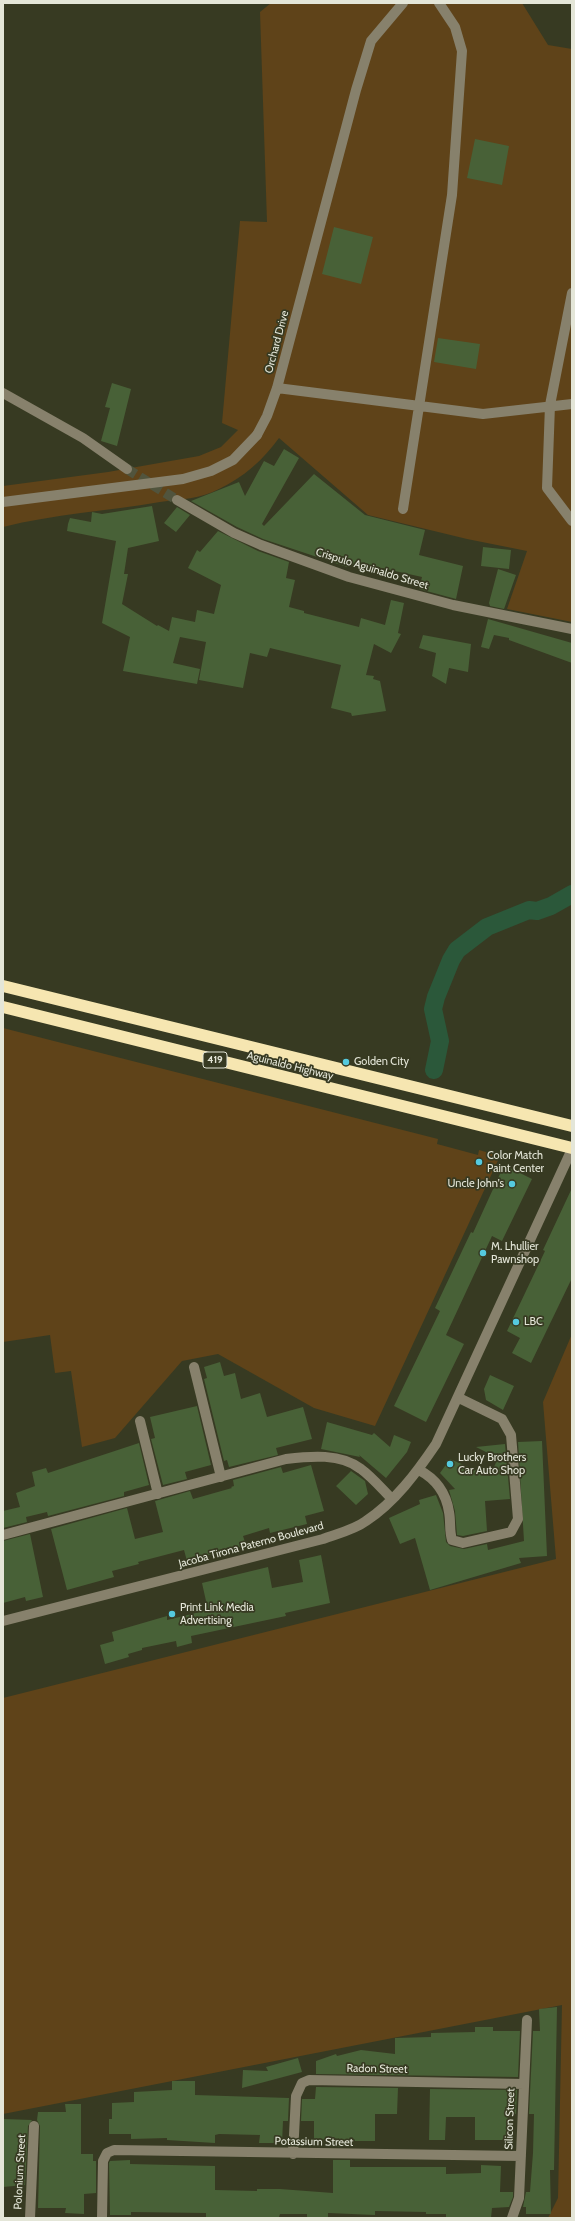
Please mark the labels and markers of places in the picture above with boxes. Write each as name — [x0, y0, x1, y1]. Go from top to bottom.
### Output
place label: Golden City — [354, 1055, 409, 1069]
marker: Golden City — [341, 1057, 351, 1067]
place label: Color Match Paint Center — [487, 1149, 544, 1175]
marker: Color Match Paint Center — [474, 1157, 484, 1167]
place label: Uncle John's — [447, 1177, 504, 1191]
marker: Uncle John's — [507, 1179, 517, 1189]
place label: M. Lhullier Pawnshop — [491, 1240, 539, 1266]
marker: M. Lhullier Pawnshop — [478, 1248, 488, 1258]
place label: LBC — [524, 1315, 543, 1329]
marker: LBC — [511, 1317, 521, 1327]
place label: Lucky Brothers Car Auto Shop — [458, 1451, 526, 1477]
marker: Lucky Brothers Car Auto Shop — [445, 1459, 455, 1469]
place label: Print Link Media Advertising — [180, 1601, 254, 1627]
marker: Print Link Media Advertising — [167, 1609, 177, 1619]

